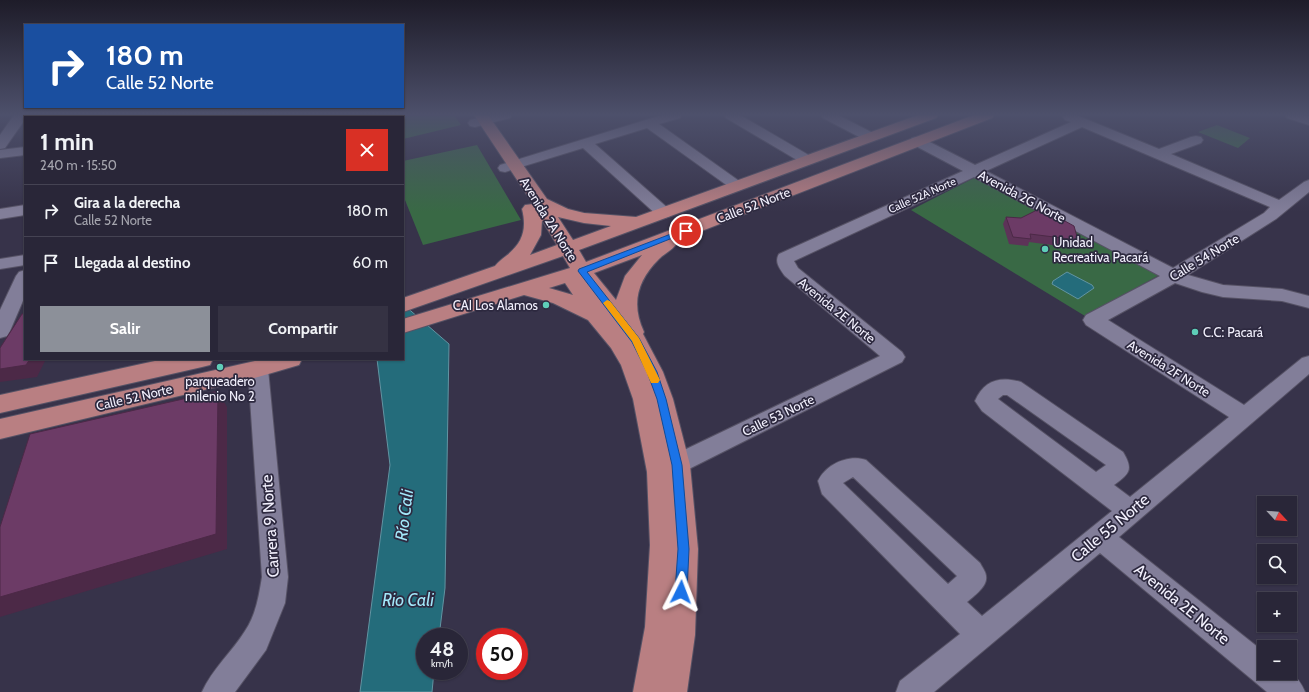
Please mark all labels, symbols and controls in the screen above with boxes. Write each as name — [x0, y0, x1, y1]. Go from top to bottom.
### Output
text: 180 m — [106, 38, 184, 72]
icon: right — [40, 40, 92, 92]
text: Calle 52 Norte — [106, 72, 214, 94]
text: 1 min — [40, 127, 94, 156]
button: close — [346, 129, 388, 171]
text: 240 m · 15:50 — [40, 157, 117, 173]
street label: Avenida 2G Norte — [976, 166, 1069, 226]
street label: Avenida 2A Norte — [517, 174, 581, 264]
street label: Calle 52A Norte — [886, 174, 958, 216]
street label: Calle 52 Norte — [714, 183, 793, 226]
text: Gira a la derecha — [74, 194, 180, 212]
icon: right — [40, 200, 62, 222]
text: 180 m — [347, 202, 388, 220]
text: Calle 52 Norte — [74, 212, 152, 228]
pin — [669, 214, 703, 248]
icon: arrive — [675, 220, 697, 242]
street label: Calle 54 Norte — [1166, 230, 1242, 284]
place label: Unidad Recreativa Pacará — [1053, 234, 1149, 265]
marker: Unidad Recreativa Pacará — [1040, 244, 1050, 254]
icon: arrive — [40, 252, 62, 274]
text: Llegada al destino — [74, 254, 190, 272]
text: 60 m — [352, 254, 388, 272]
street label: Avenida 2E Norte — [795, 274, 879, 346]
place label: CAI Los Alamos — [453, 297, 539, 313]
marker: CAI Los Alamos — [541, 300, 551, 310]
button: Salir — [40, 306, 210, 352]
button: Compartir — [218, 306, 388, 352]
place label: C.C: Pacará — [1203, 324, 1264, 340]
marker: C.C: Pacará — [1190, 327, 1200, 337]
street label: Avenida 2F Norte — [1125, 336, 1214, 400]
marker: parqueadero milenio No 2 — [215, 362, 225, 372]
place label: parqueadero milenio No 2 — [185, 373, 255, 404]
street label: Calle 52 Norte — [94, 380, 174, 414]
street label: Calle 53 Norte — [739, 391, 817, 439]
street label: Carrera 9 Norte — [257, 474, 283, 578]
water label: Río Cali — [391, 488, 417, 542]
street label: Calle 55 Norte — [1067, 490, 1153, 566]
north arrow — [1257, 496, 1297, 536]
map controls — [1257, 496, 1297, 680]
button: search — [1257, 544, 1297, 584]
street label: Avenida 2E Norte — [1131, 560, 1233, 648]
position arrow — [660, 571, 702, 613]
water label: Rio Cali — [382, 590, 434, 610]
button: + — [1257, 592, 1297, 632]
speed limit sign: 50 — [476, 628, 528, 680]
text: 48 — [430, 637, 454, 661]
button: − — [1257, 640, 1297, 680]
text: km/h — [431, 657, 453, 670]

